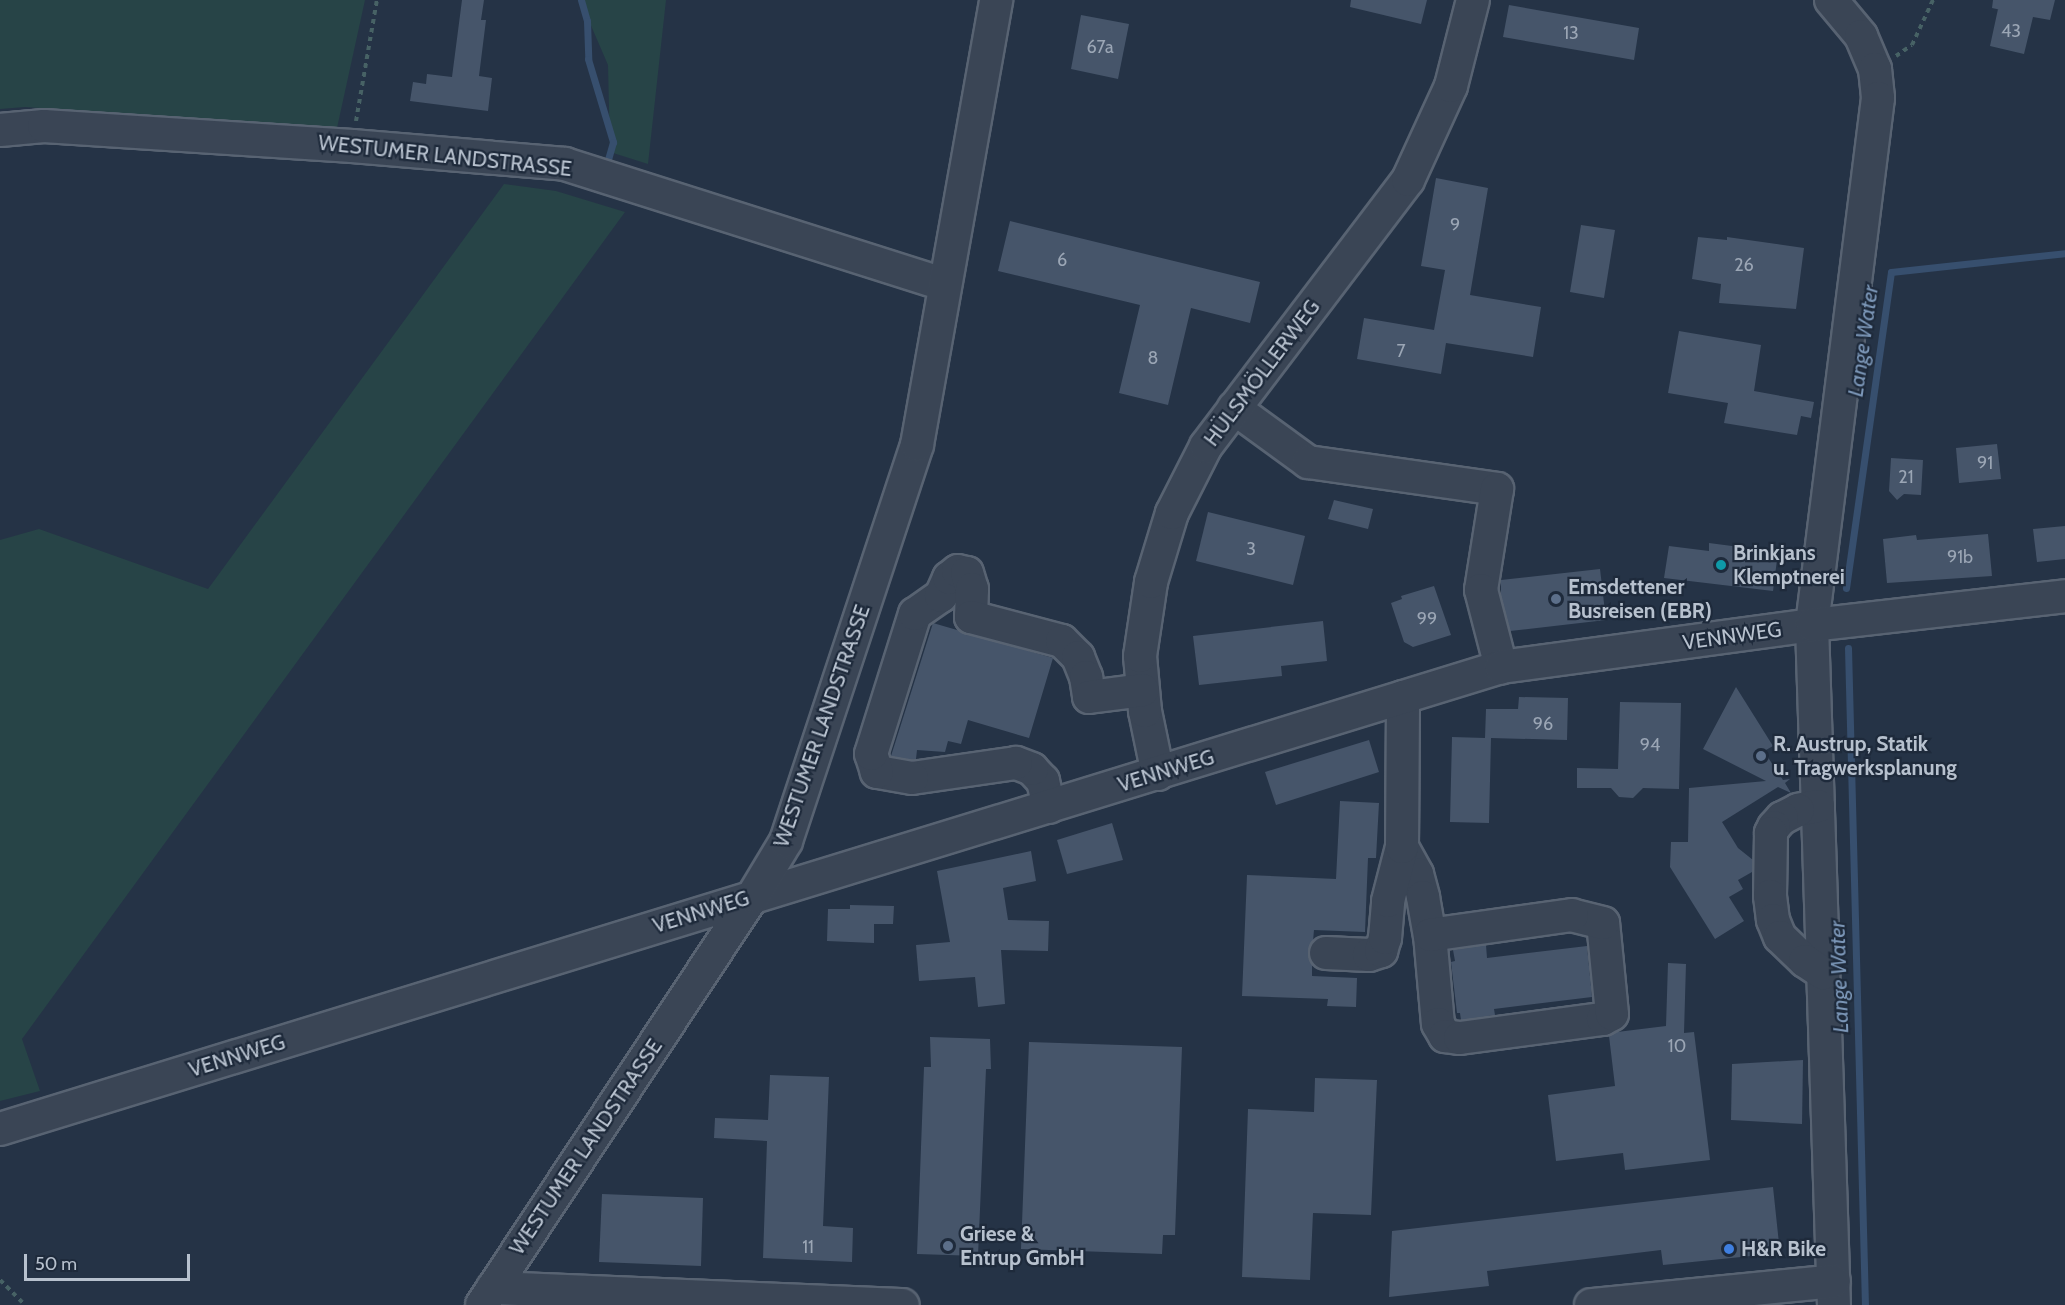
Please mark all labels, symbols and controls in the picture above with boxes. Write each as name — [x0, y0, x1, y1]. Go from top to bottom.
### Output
house number: 43 — [2001, 20, 2021, 42]
house number: 13 — [1563, 22, 1579, 44]
house number: 67a — [1086, 36, 1114, 58]
street label: WESTUMER LANDSTRASSE — [317, 130, 573, 182]
house number: 9 — [1450, 214, 1460, 236]
house number: 6 — [1057, 249, 1067, 271]
house number: 26 — [1734, 254, 1754, 276]
water label: Lange Water — [1842, 284, 1884, 398]
street label: HÜLSMÖLLERWEG — [1199, 295, 1325, 451]
house number: 7 — [1396, 340, 1406, 362]
house number: 8 — [1148, 347, 1158, 369]
house number: 91 — [1977, 452, 1993, 474]
house number: 21 — [1898, 466, 1914, 488]
house number: 3 — [1246, 538, 1256, 560]
place label: Brinkjans Klemptnerei — [1733, 540, 1845, 590]
house number: 91b — [1947, 546, 1973, 568]
marker: Brinkjans Klemptnerei — [1714, 558, 1728, 572]
place label: Emsdettener Busreisen (EBR) — [1568, 574, 1712, 624]
marker: Emsdettener Busreisen (EBR) — [1549, 592, 1563, 606]
street label: WESTUMER LANDSTRASSE — [769, 601, 875, 851]
house number: 99 — [1417, 608, 1437, 630]
street label: VENNWEG — [1681, 617, 1783, 655]
house number: 96 — [1533, 713, 1553, 735]
place label: R. Austrup, Statik u. Tragwerksplanung — [1773, 731, 1957, 781]
house number: 94 — [1640, 734, 1660, 756]
street label: VENNWEG — [1115, 744, 1217, 798]
marker: R. Austrup, Statik u. Tragwerksplanung — [1754, 749, 1768, 763]
street label: VENNWEG — [650, 885, 752, 939]
water label: Lange Water — [1824, 920, 1854, 1034]
street label: VENNWEG — [186, 1029, 288, 1083]
street label: WESTUMER LANDSTRASSE — [504, 1034, 668, 1260]
house number: 10 — [1668, 1035, 1686, 1057]
place label: Griese & Entrup GmbH — [960, 1221, 1085, 1271]
house number: 11 — [802, 1236, 814, 1258]
place label: H&R Bike — [1741, 1236, 1826, 1262]
marker: Griese & Entrup GmbH — [941, 1239, 955, 1253]
scale bar — [27, 1242, 194, 1280]
marker: H&R Bike — [1722, 1242, 1736, 1256]
text: 50 m — [35, 1253, 77, 1275]

